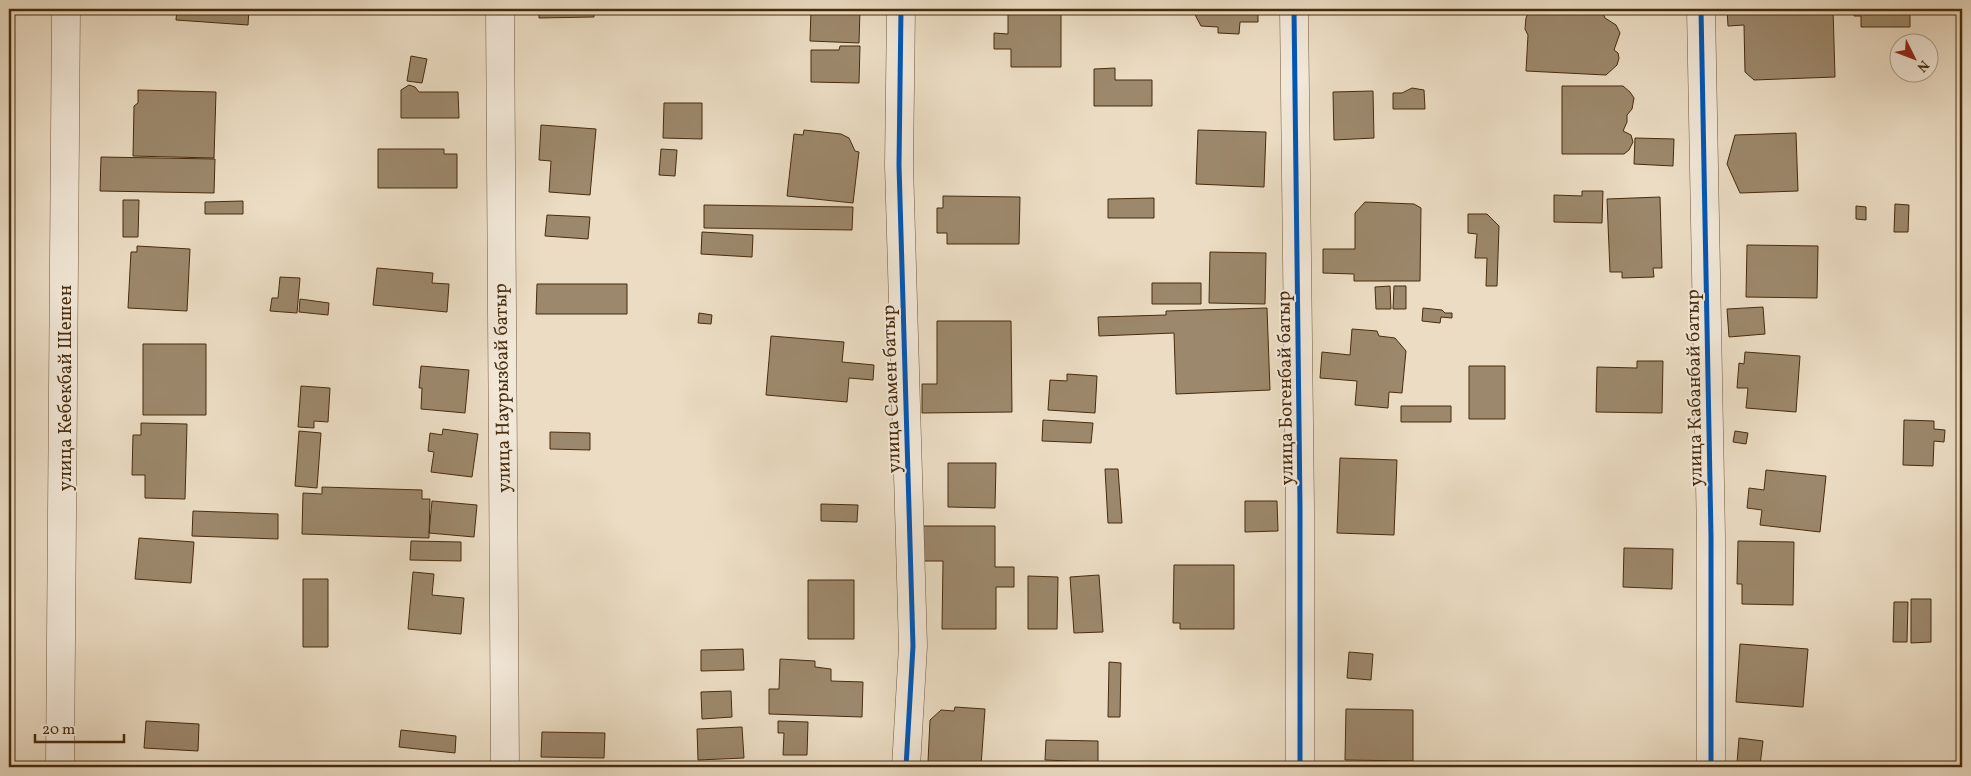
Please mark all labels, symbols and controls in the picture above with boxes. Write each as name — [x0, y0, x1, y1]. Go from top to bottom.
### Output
north arrow — [1888, 32, 1938, 82]
text: N — [1912, 56, 1933, 76]
street label: улица Наурызбай батыр — [488, 283, 518, 493]
street label: улица Кебекбай Шешен — [53, 285, 79, 491]
street label: улица Кабанбай батыр — [1680, 289, 1710, 487]
street label: улица Богенбай батыр — [1271, 290, 1301, 485]
street label: улица Самен батыр — [876, 304, 908, 474]
scale bar — [35, 711, 124, 743]
text: 20 m — [42, 720, 75, 741]

